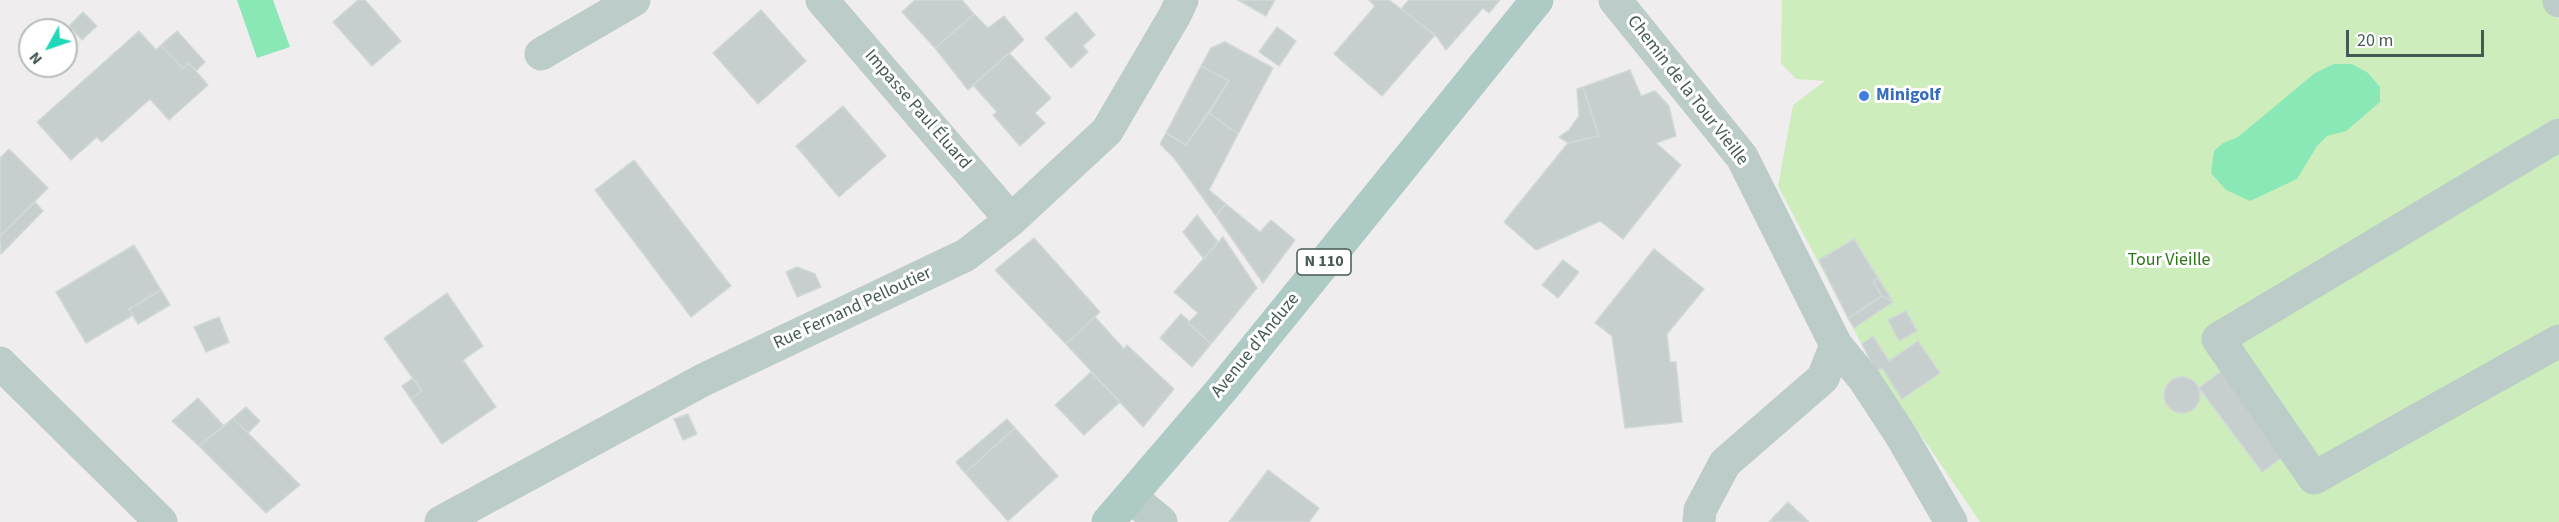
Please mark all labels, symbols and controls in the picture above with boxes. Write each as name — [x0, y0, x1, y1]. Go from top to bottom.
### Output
street label: Chemin de la Tour Vieille — [1622, 12, 1752, 170]
north arrow — [18, 18, 78, 78]
scale bar — [2349, 18, 2487, 56]
text: 20 m — [2357, 28, 2393, 53]
street label: Impasse Paul Éluard — [859, 46, 975, 174]
text: N — [24, 47, 48, 69]
place label: Minigolf — [1876, 85, 1941, 107]
marker: Minigolf — [1857, 89, 1871, 103]
road number: N 110 — [1297, 249, 1351, 275]
park label: Tour Vieille — [2127, 250, 2211, 272]
street label: Rue Fernand Pelloutier — [771, 263, 935, 355]
street label: Avenue d'Anduze — [1207, 289, 1305, 403]

